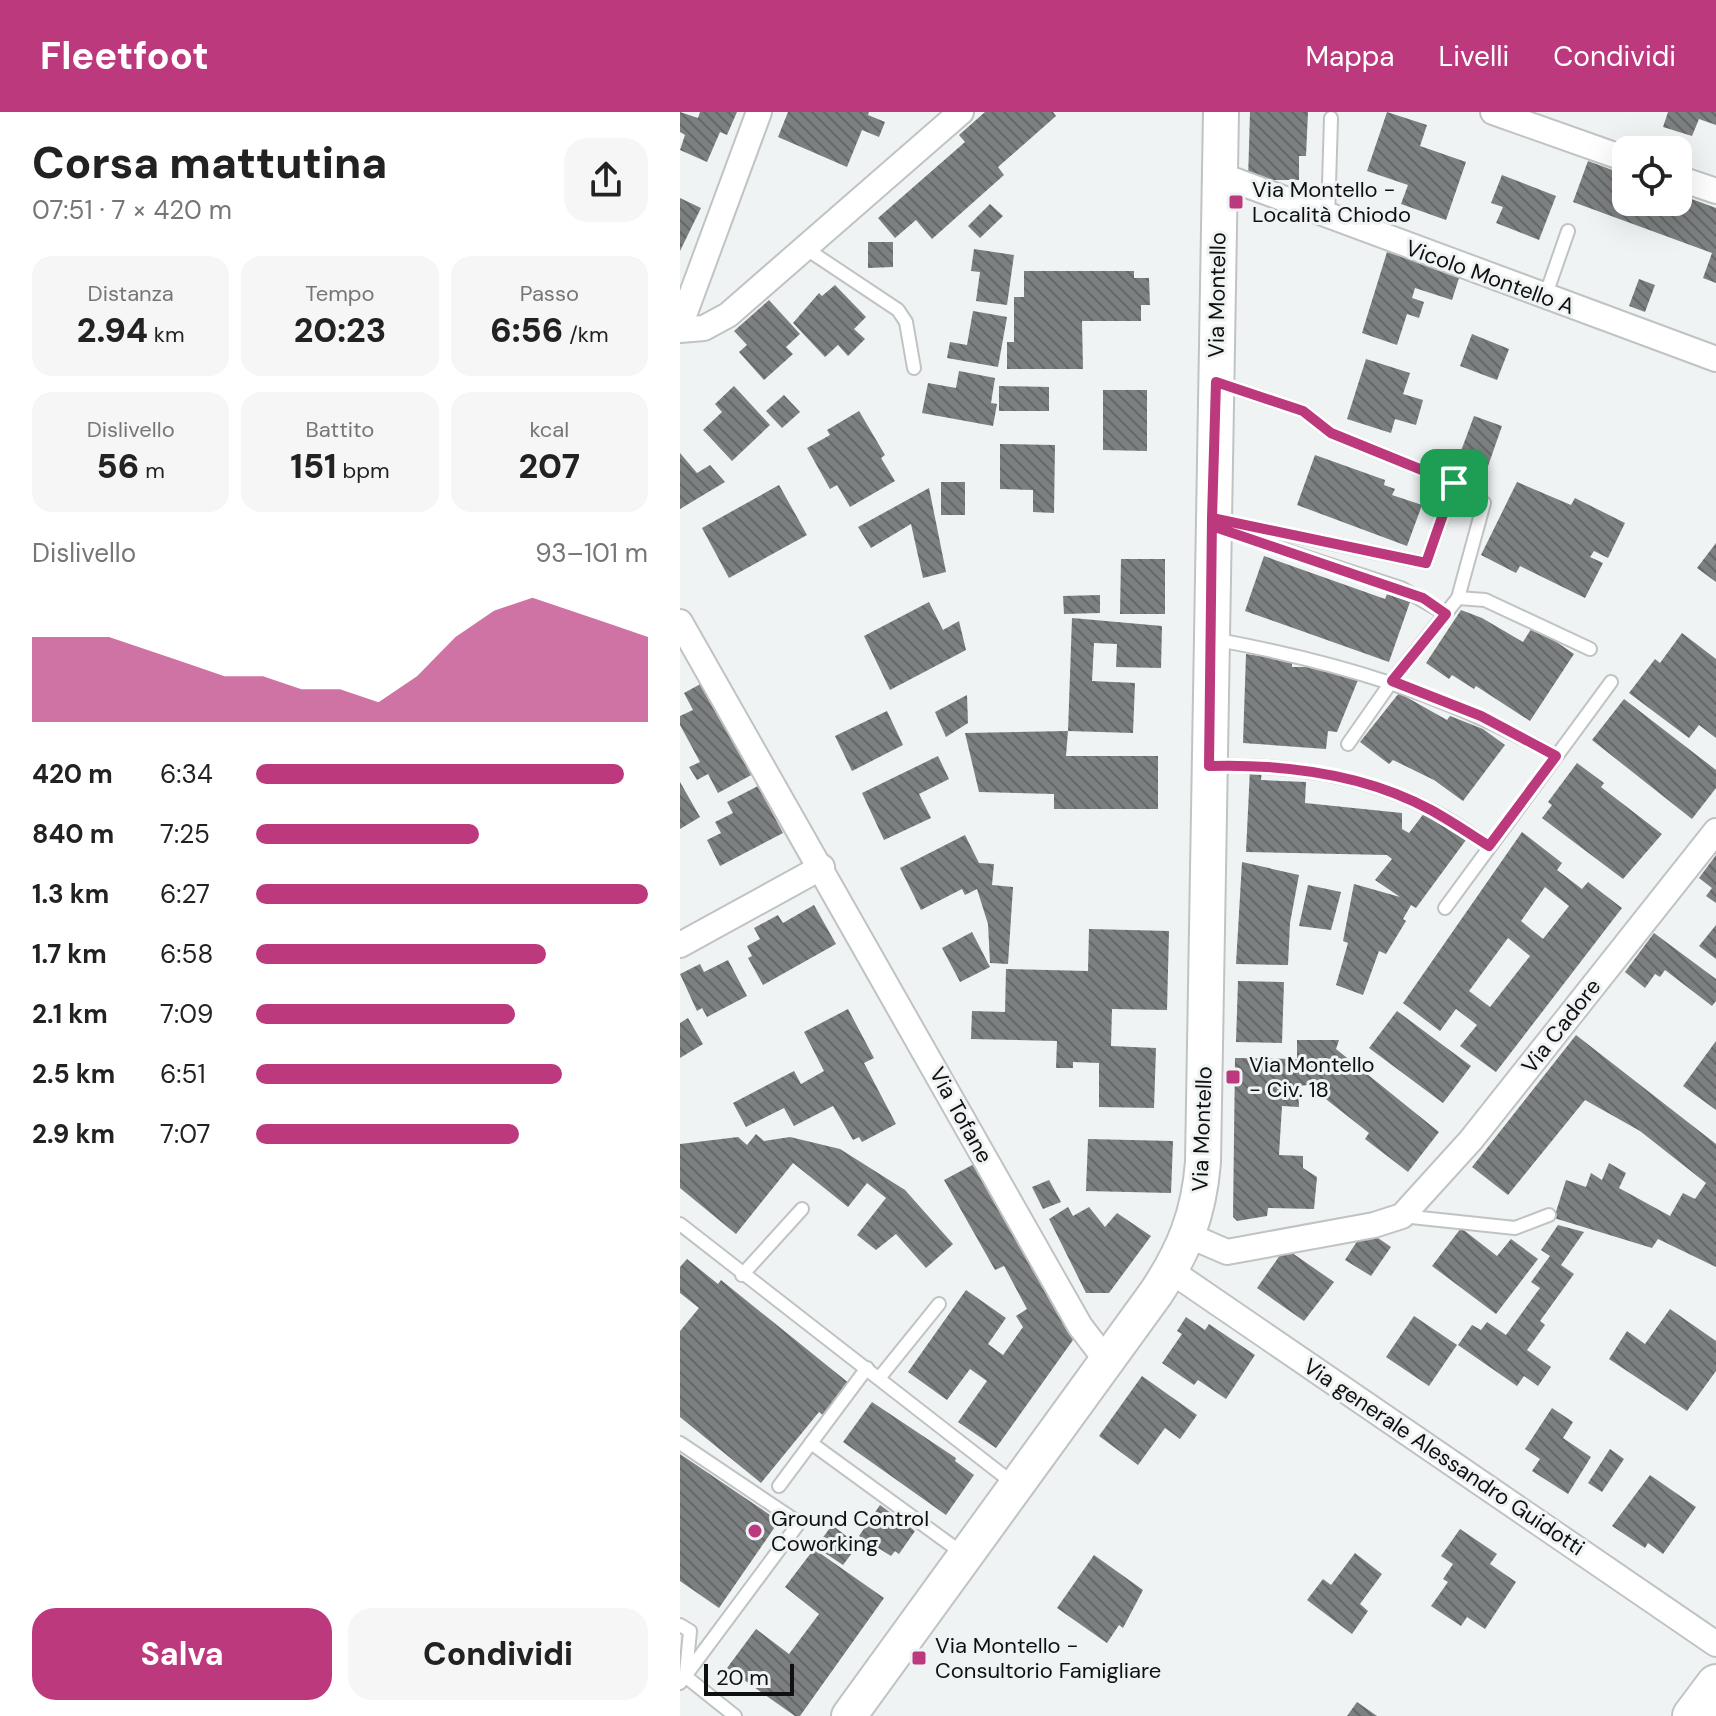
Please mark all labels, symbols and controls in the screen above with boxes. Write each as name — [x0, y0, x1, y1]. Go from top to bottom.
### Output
text: Fleetfoot — [40, 31, 209, 81]
text: Mappa — [1305, 38, 1395, 75]
text: Livelli — [1439, 38, 1509, 75]
text: Condividi — [1553, 38, 1676, 75]
text: Corsa mattutina — [32, 134, 387, 192]
map controls — [1612, 136, 1692, 216]
button: locate — [1612, 136, 1692, 216]
button: share — [564, 138, 648, 222]
place label: Via Montello - Località Chiodo — [1252, 175, 1411, 229]
text: 07:51 · 7 × 420 m — [32, 193, 232, 227]
marker: Via Montello - Località Chiodo — [1227, 193, 1245, 211]
street label: Via Montello — [1201, 232, 1233, 358]
street label: Vicolo Montello A — [1402, 233, 1578, 321]
text: Distanza — [88, 279, 174, 308]
text: Tempo — [305, 279, 375, 308]
text: Passo — [520, 279, 579, 308]
text: 2.94 — [77, 308, 148, 353]
text: 20:23 — [294, 308, 386, 353]
text: 6:56 — [490, 308, 563, 353]
text: km — [148, 320, 185, 349]
text: /km — [563, 320, 609, 349]
text: Dislivello — [87, 415, 175, 444]
text: Battito — [306, 415, 374, 444]
text: kcal — [529, 415, 569, 444]
text: 56 — [97, 444, 139, 489]
text: 151 — [290, 444, 337, 489]
text: 207 — [519, 444, 580, 489]
pin — [1420, 449, 1488, 517]
text: m — [139, 456, 165, 485]
text: bpm — [337, 456, 390, 485]
icon: arrive — [1432, 461, 1476, 505]
text: Dislivello — [32, 536, 136, 570]
text: 93–101 m — [535, 536, 648, 570]
text: 420 m — [32, 757, 113, 791]
text: 6:34 — [160, 757, 213, 791]
text: 840 m — [32, 817, 114, 851]
text: 7:25 — [160, 817, 210, 851]
text: 1.3 km — [32, 877, 109, 911]
text: 6:27 — [160, 877, 210, 911]
text: 1.7 km — [32, 937, 107, 971]
text: 6:58 — [160, 937, 213, 971]
street label: Via Cadore — [1515, 973, 1607, 1079]
text: 2.1 km — [32, 997, 108, 1031]
text: 7:09 — [160, 997, 213, 1031]
place label: Via Montello - Civ. 18 — [1249, 1050, 1375, 1104]
text: 2.5 km — [32, 1057, 115, 1091]
text: 6:51 — [160, 1057, 206, 1091]
street label: Via Tofane — [923, 1062, 999, 1168]
street label: Via Montello — [1185, 1066, 1219, 1192]
marker: Via Montello - Civ. 18 — [1224, 1068, 1242, 1086]
text: 2.9 km — [32, 1117, 115, 1151]
text: 7:07 — [160, 1117, 210, 1151]
street label: Via generale Alessandro Guidotti — [1298, 1352, 1590, 1562]
place label: Ground Control Coworking — [771, 1504, 929, 1558]
marker: Ground Control Coworking — [746, 1522, 764, 1540]
button: Salva — [32, 1608, 332, 1700]
button: Condividi — [348, 1608, 648, 1700]
place label: Via Montello - Consultorio Famigliare — [935, 1631, 1161, 1685]
marker: Via Montello - Consultorio Famigliare — [910, 1649, 928, 1667]
scale bar — [704, 1660, 794, 1696]
text: 20 m — [716, 1663, 769, 1692]

